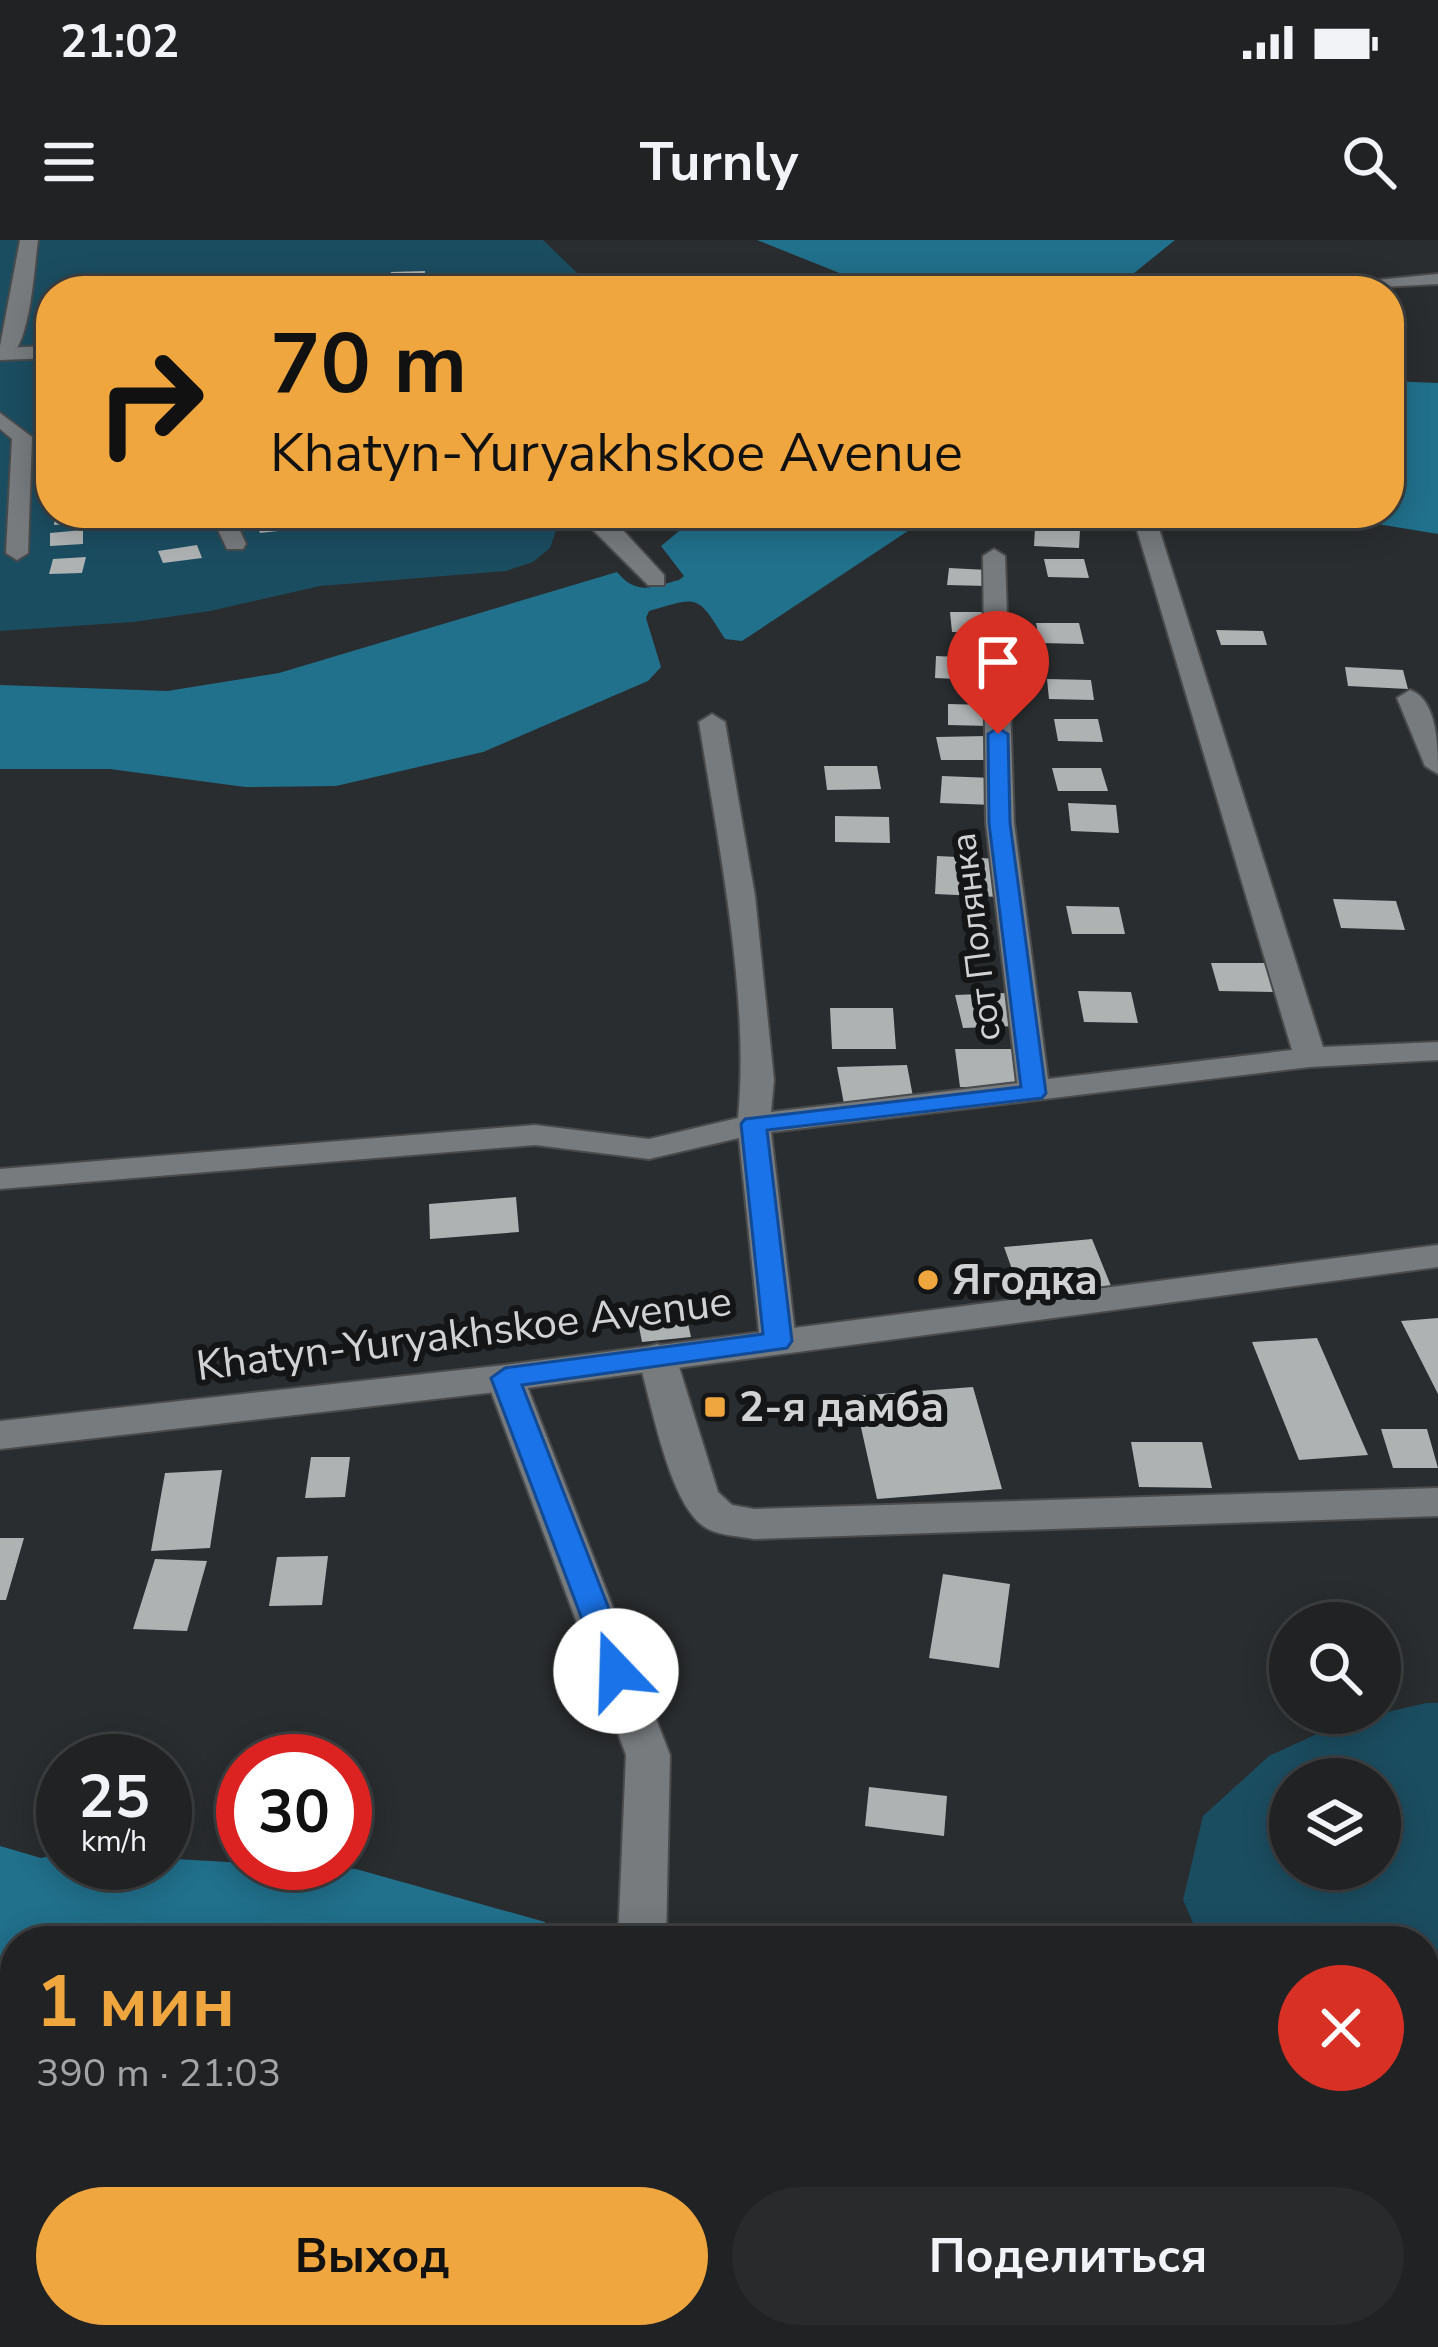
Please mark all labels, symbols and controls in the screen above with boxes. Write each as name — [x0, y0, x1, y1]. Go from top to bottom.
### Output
text: 21:02 — [60, 12, 179, 73]
text: Turnly — [640, 125, 798, 199]
icon: menu — [36, 129, 102, 195]
icon: search — [1336, 129, 1402, 195]
text: 70 m — [270, 307, 467, 422]
icon: right — [72, 324, 228, 480]
text: Khatyn-Yuryakhskoe Avenue — [270, 416, 963, 490]
pin — [947, 611, 1049, 734]
icon: arrive — [965, 629, 1031, 695]
street label: сот Полянка — [939, 830, 1013, 1044]
place label: Ягодка — [952, 1252, 1098, 1309]
marker: Ягодка — [915, 1267, 941, 1293]
street label: Khatyn-Yuryakhskoe Avenue — [193, 1273, 735, 1395]
place label: 2-я дамба — [739, 1379, 944, 1436]
marker: 2-я дамба — [702, 1394, 728, 1420]
map controls — [1269, 1602, 1401, 1890]
button: search — [1269, 1602, 1401, 1734]
position arrow — [553, 1608, 679, 1734]
speed limit sign: 30 — [216, 1734, 372, 1890]
text: 25 — [78, 1756, 150, 1838]
button: layers — [1269, 1758, 1401, 1890]
text: km/h — [81, 1821, 147, 1862]
text: 1 мин — [36, 1953, 235, 2051]
button: close — [1278, 1965, 1404, 2091]
text: 390 m · 21:03 — [36, 2047, 281, 2100]
button: Выход — [36, 2187, 708, 2325]
button: Поделиться — [732, 2187, 1404, 2325]

